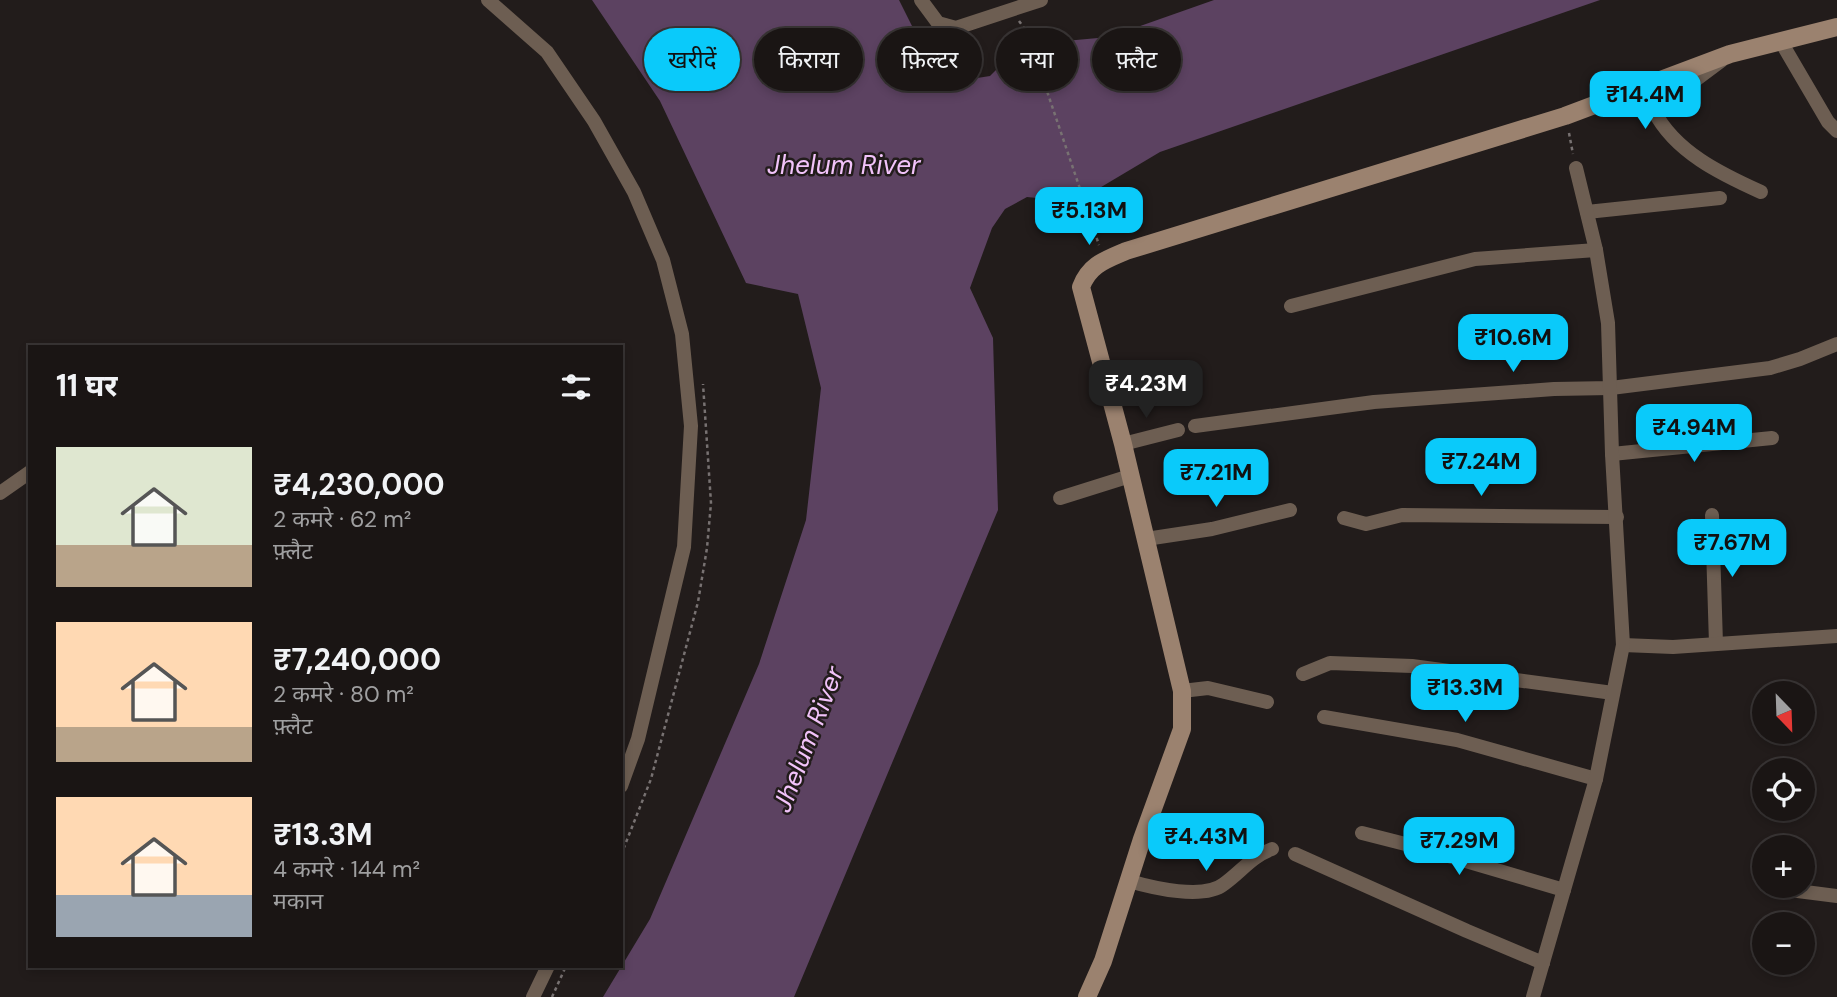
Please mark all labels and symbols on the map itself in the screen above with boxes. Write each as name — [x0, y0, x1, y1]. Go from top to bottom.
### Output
pin: ₹14.4M — [1588, 72, 1702, 131]
water label: Jhelum River — [767, 148, 922, 182]
pin: ₹5.13M — [1032, 188, 1146, 247]
pin: ₹10.6M — [1456, 314, 1570, 374]
pin: ₹4.23M — [1089, 360, 1203, 420]
pin: ₹4.94M — [1637, 405, 1751, 464]
pin: ₹7.24M — [1424, 438, 1538, 498]
pin: ₹7.21M — [1159, 449, 1273, 509]
pin: ₹7.67M — [1675, 520, 1789, 579]
water label: Jhelum River — [765, 660, 852, 817]
pin: ₹13.3M — [1408, 664, 1522, 724]
north arrow — [1752, 681, 1815, 744]
pin: ₹4.43M — [1149, 814, 1263, 873]
pin: ₹7.29M — [1402, 818, 1516, 877]

